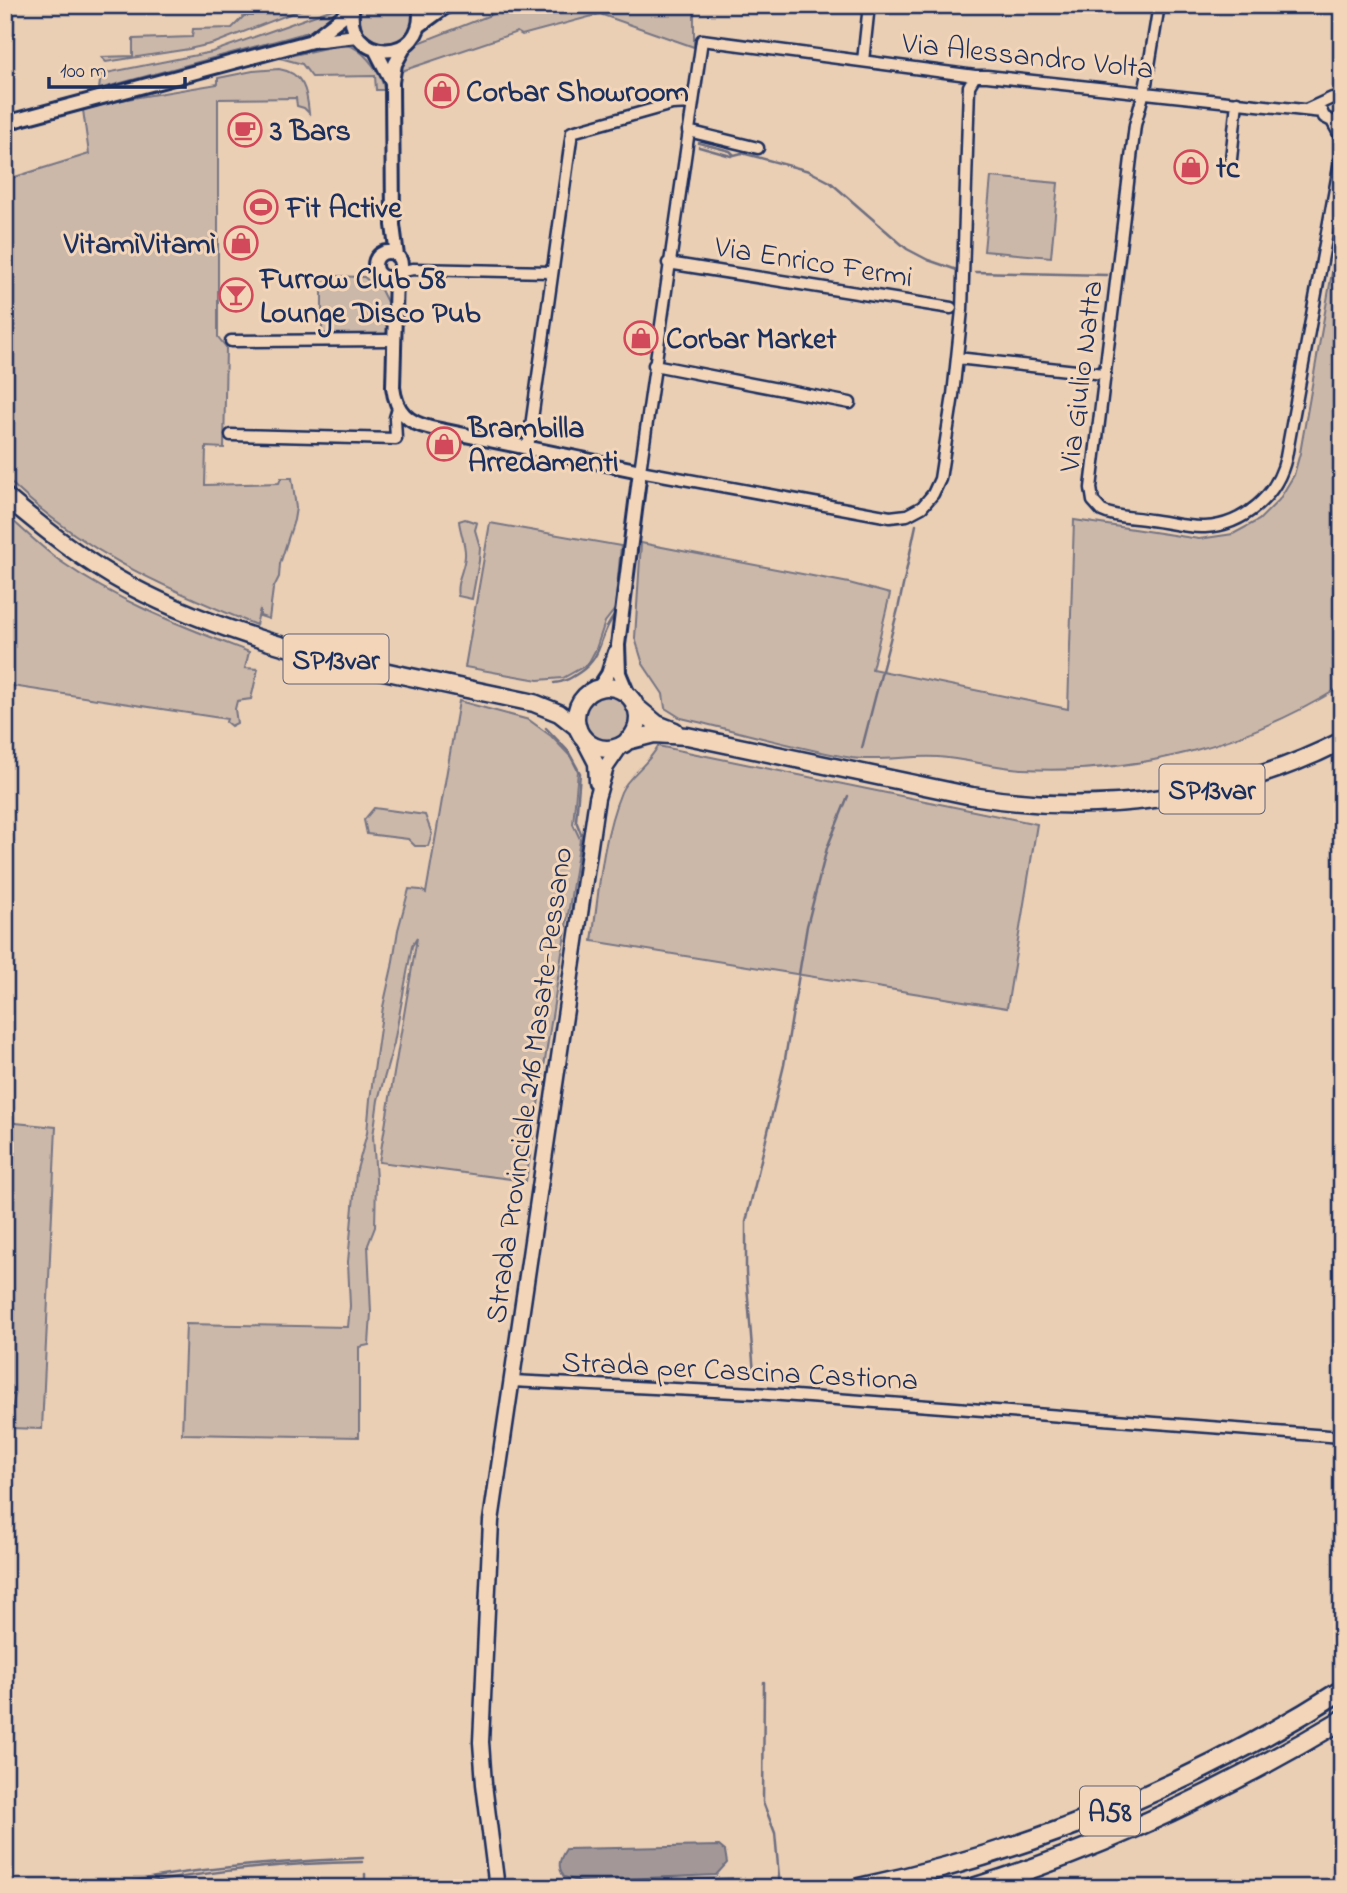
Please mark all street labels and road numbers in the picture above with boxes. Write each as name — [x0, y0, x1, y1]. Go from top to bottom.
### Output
street label: Via Alessandro Volta — [899, 23, 1156, 93]
street label: Via Enrico Fermi — [711, 226, 916, 301]
street label: Via Giulio Natta — [1049, 278, 1117, 475]
road number: SP13var — [284, 634, 388, 684]
road number: SP13var — [1160, 764, 1264, 814]
street label: Strada Provinciale 216 Masate-Pessano — [476, 844, 586, 1326]
street label: Strada per Cascina Castiona — [560, 1342, 919, 1404]
road number: A58 — [1080, 1786, 1140, 1836]

